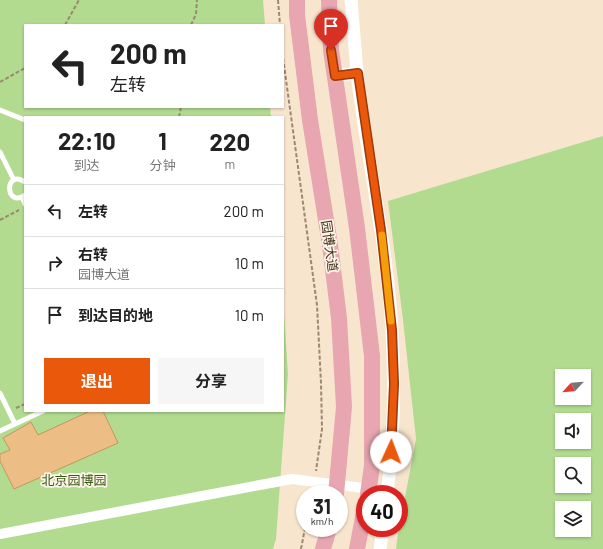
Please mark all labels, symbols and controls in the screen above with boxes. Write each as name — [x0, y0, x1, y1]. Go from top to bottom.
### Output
pin — [314, 9, 348, 50]
icon: arrive — [320, 15, 342, 37]
text: 200 m — [110, 36, 187, 70]
icon: left — [44, 40, 96, 92]
text: 左转 — [110, 73, 146, 95]
text: 22:10 — [58, 126, 116, 155]
text: 1 — [158, 126, 167, 155]
text: 220 — [210, 127, 250, 156]
text: m — [224, 156, 235, 172]
text: 到达 — [74, 157, 100, 173]
text: 分钟 — [150, 157, 176, 173]
icon: left — [44, 200, 66, 222]
text: 左转 — [78, 202, 108, 220]
text: 200 m — [224, 202, 264, 220]
street label: 园博大道 — [318, 219, 342, 273]
text: 右转 — [78, 245, 108, 263]
icon: right — [44, 252, 66, 274]
text: 10 m — [235, 254, 264, 272]
text: 园博大道 — [78, 266, 130, 282]
icon: arrive — [44, 304, 66, 326]
text: 到达目的地 — [78, 306, 153, 324]
text: 10 m — [235, 306, 264, 324]
button: 退出 — [44, 358, 150, 404]
button: 分享 — [158, 358, 264, 404]
north arrow — [555, 369, 591, 405]
map controls — [555, 369, 591, 537]
button: sound — [555, 413, 591, 449]
position arrow — [370, 431, 412, 473]
button: search — [555, 457, 591, 493]
park label: 北京园博园 — [41, 472, 107, 488]
speed limit sign: 40 — [356, 485, 408, 537]
text: 31 — [313, 494, 331, 518]
button: layers — [555, 501, 591, 537]
text: km/h — [311, 515, 333, 527]

